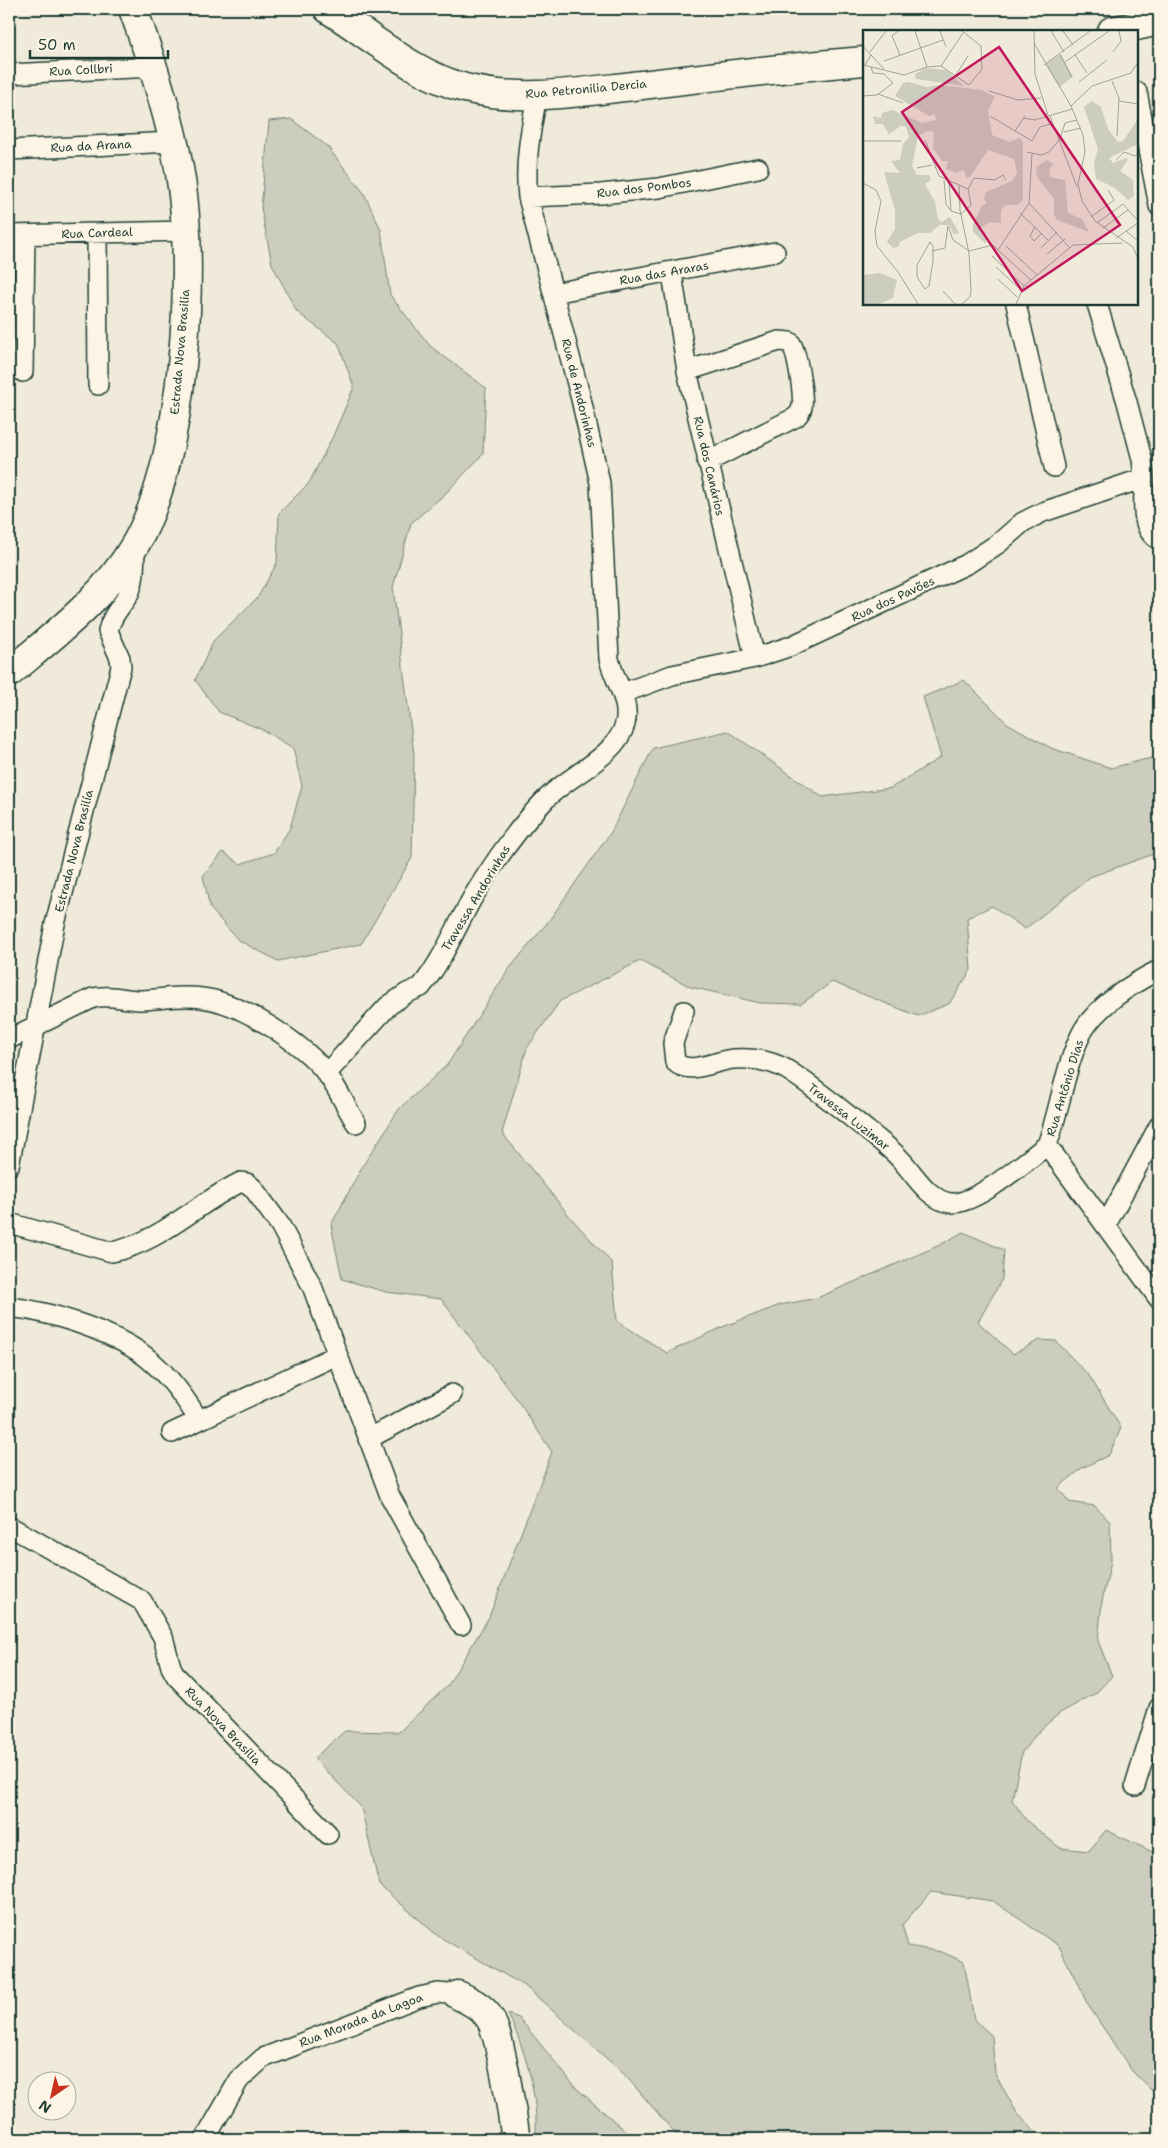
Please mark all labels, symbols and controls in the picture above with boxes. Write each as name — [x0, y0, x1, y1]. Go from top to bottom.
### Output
scale bar — [30, 28, 168, 60]
inset map — [863, 30, 1138, 305]
text: 50 m — [38, 35, 76, 55]
street label: Rua Collbri — [49, 60, 113, 80]
street label: Rua Petronilia Dercia — [525, 76, 648, 102]
street label: Rua da Arana — [50, 136, 132, 156]
street label: Rua dos Pombos — [596, 174, 692, 202]
street label: Rua Cardeal — [61, 224, 133, 242]
street label: Rua das Araras — [618, 257, 710, 289]
street label: Estrada Nova Brasilia — [167, 288, 194, 415]
street label: Rua de Andorinhas — [558, 337, 600, 449]
street label: Rua dos Canários — [690, 415, 728, 517]
street label: Rua dos Pavões — [849, 573, 937, 625]
street label: Estrada Nova Brasilía — [51, 787, 97, 914]
street label: Travessa Andorinhas — [438, 842, 514, 954]
street label: Rua Antônio Dias — [1043, 1037, 1087, 1138]
street label: Travessa Luzimar — [805, 1080, 894, 1154]
street label: Rua Nova Brasília — [182, 1683, 265, 1769]
street label: Rua Morada da Lagoa — [297, 1989, 426, 2051]
north arrow — [28, 2070, 78, 2120]
text: N — [35, 2096, 54, 2117]

